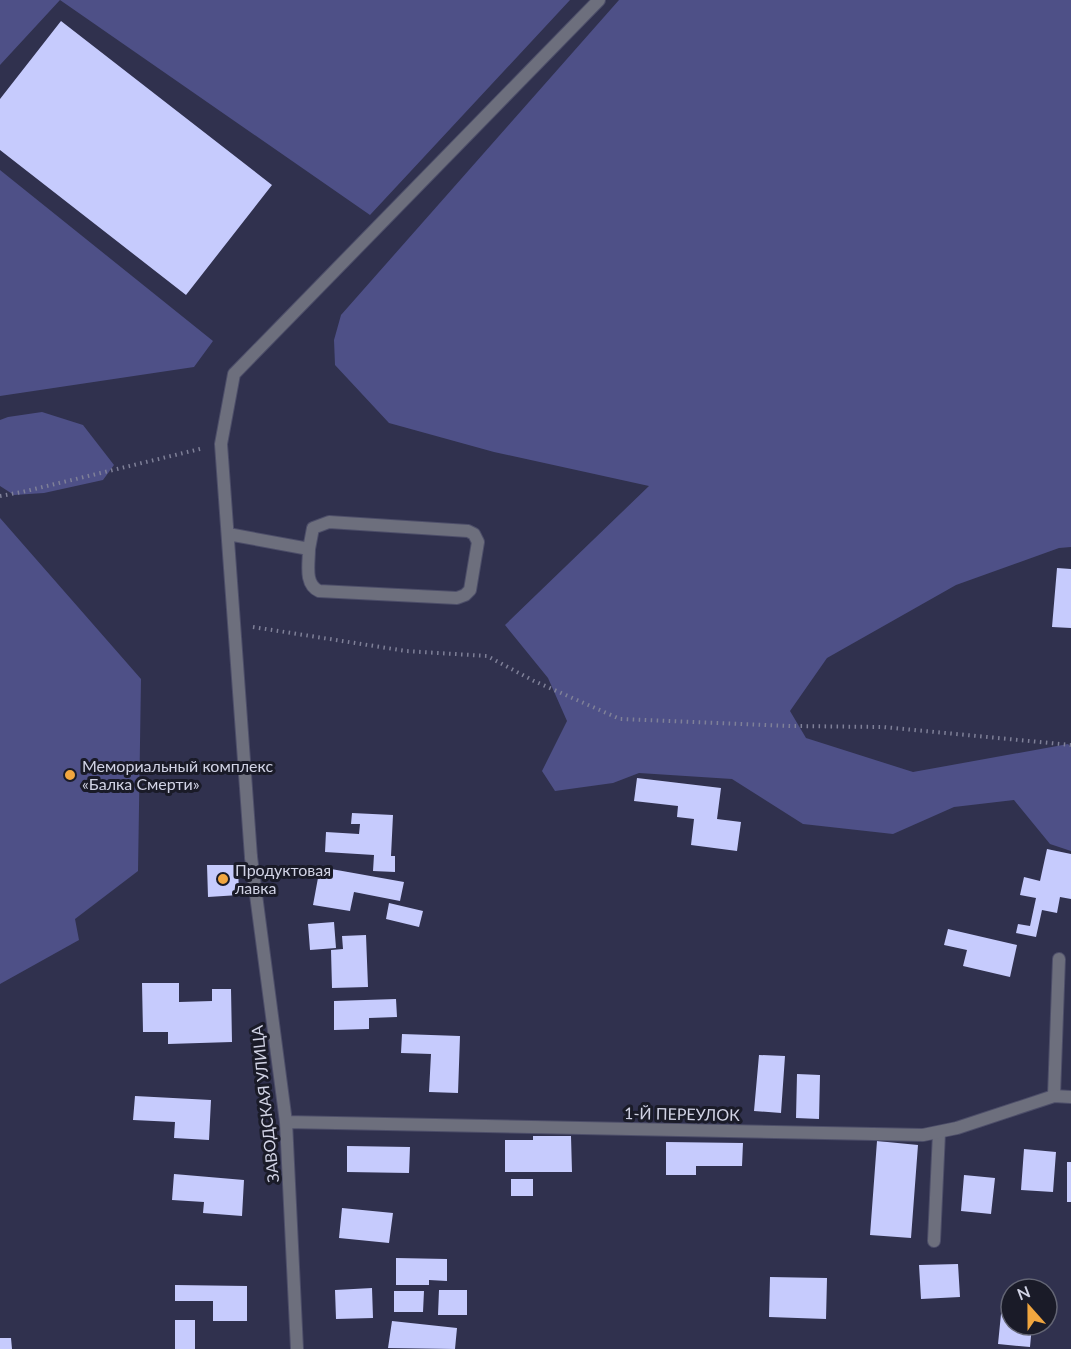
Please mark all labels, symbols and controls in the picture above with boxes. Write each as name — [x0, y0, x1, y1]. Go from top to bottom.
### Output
place label: Мемориальный комплекс «Балка Смерти» — [82, 756, 274, 793]
marker: Мемориальный комплекс «Балка Смерти» — [63, 768, 77, 782]
place label: Продуктовая лавка — [235, 860, 331, 897]
marker: Продуктовая лавка — [216, 872, 230, 886]
street label: ЗАВОДСКАЯ УЛИЦА — [247, 1024, 282, 1184]
street label: 1-Й ПЕРЕУЛОК — [624, 1103, 740, 1124]
north arrow — [999, 1277, 1059, 1337]
text: N — [1014, 1281, 1033, 1304]

